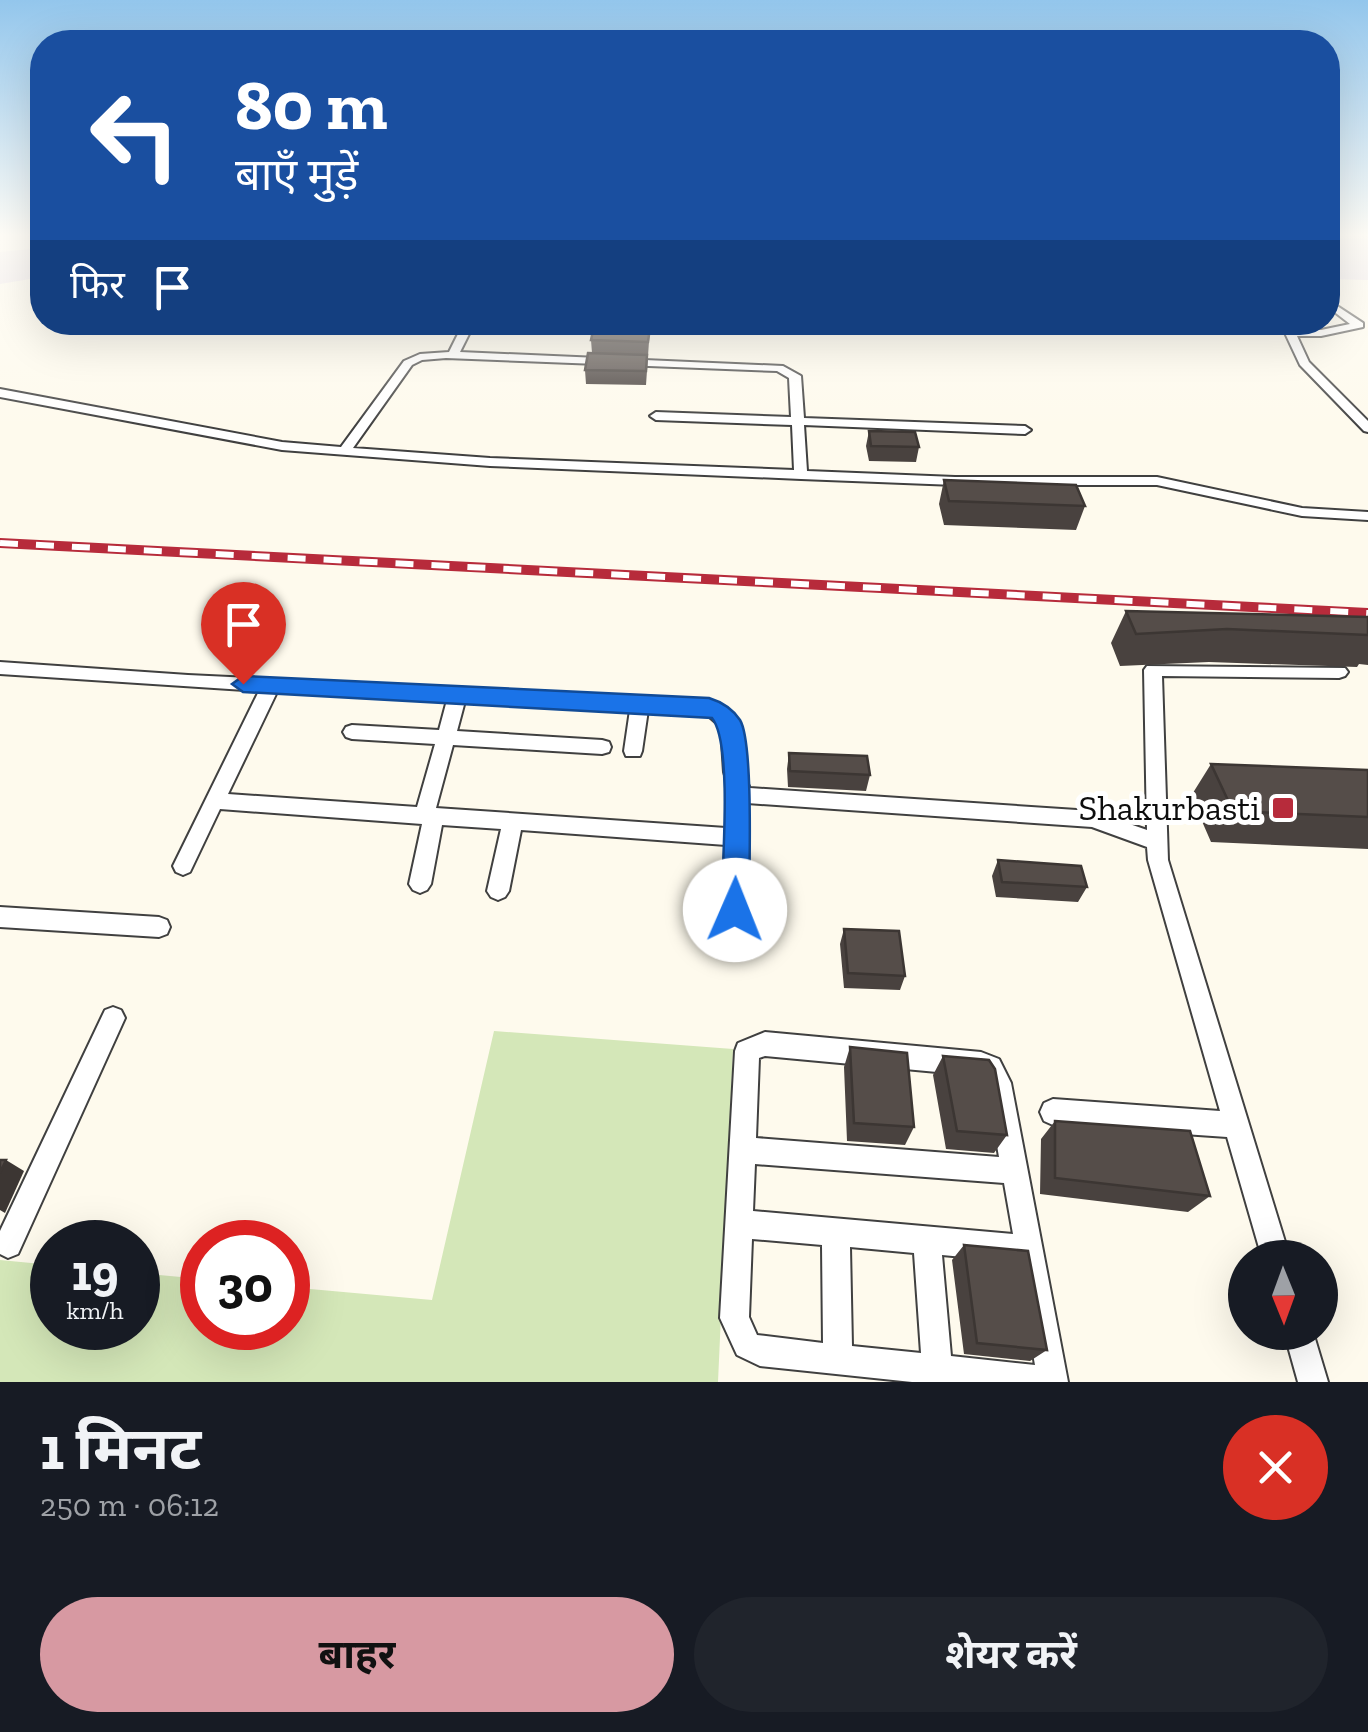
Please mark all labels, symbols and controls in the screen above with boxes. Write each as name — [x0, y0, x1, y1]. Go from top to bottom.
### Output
text: 80 m — [235, 63, 387, 147]
icon: left — [70, 70, 200, 200]
text: बाएँ मुड़ें — [235, 148, 358, 202]
icon: arrive — [145, 260, 200, 315]
text: फिर — [70, 262, 125, 308]
pin — [201, 582, 286, 685]
icon: arrive — [216, 597, 271, 652]
place label: Shakurbasti — [1079, 787, 1260, 829]
marker: Shakurbasti — [1270, 795, 1296, 821]
position arrow — [683, 858, 787, 962]
speed limit sign: 30 — [180, 1220, 310, 1350]
north arrow — [1228, 1240, 1338, 1350]
map controls — [1228, 1240, 1338, 1350]
text: 19 — [72, 1243, 118, 1303]
text: km/h — [66, 1295, 124, 1325]
text: 1 मिनट — [40, 1412, 201, 1484]
button: close — [1223, 1415, 1328, 1520]
text: 250 m · 06:12 — [40, 1486, 219, 1524]
button: बाहर — [40, 1597, 674, 1712]
button: शेयर करें — [694, 1597, 1328, 1712]

